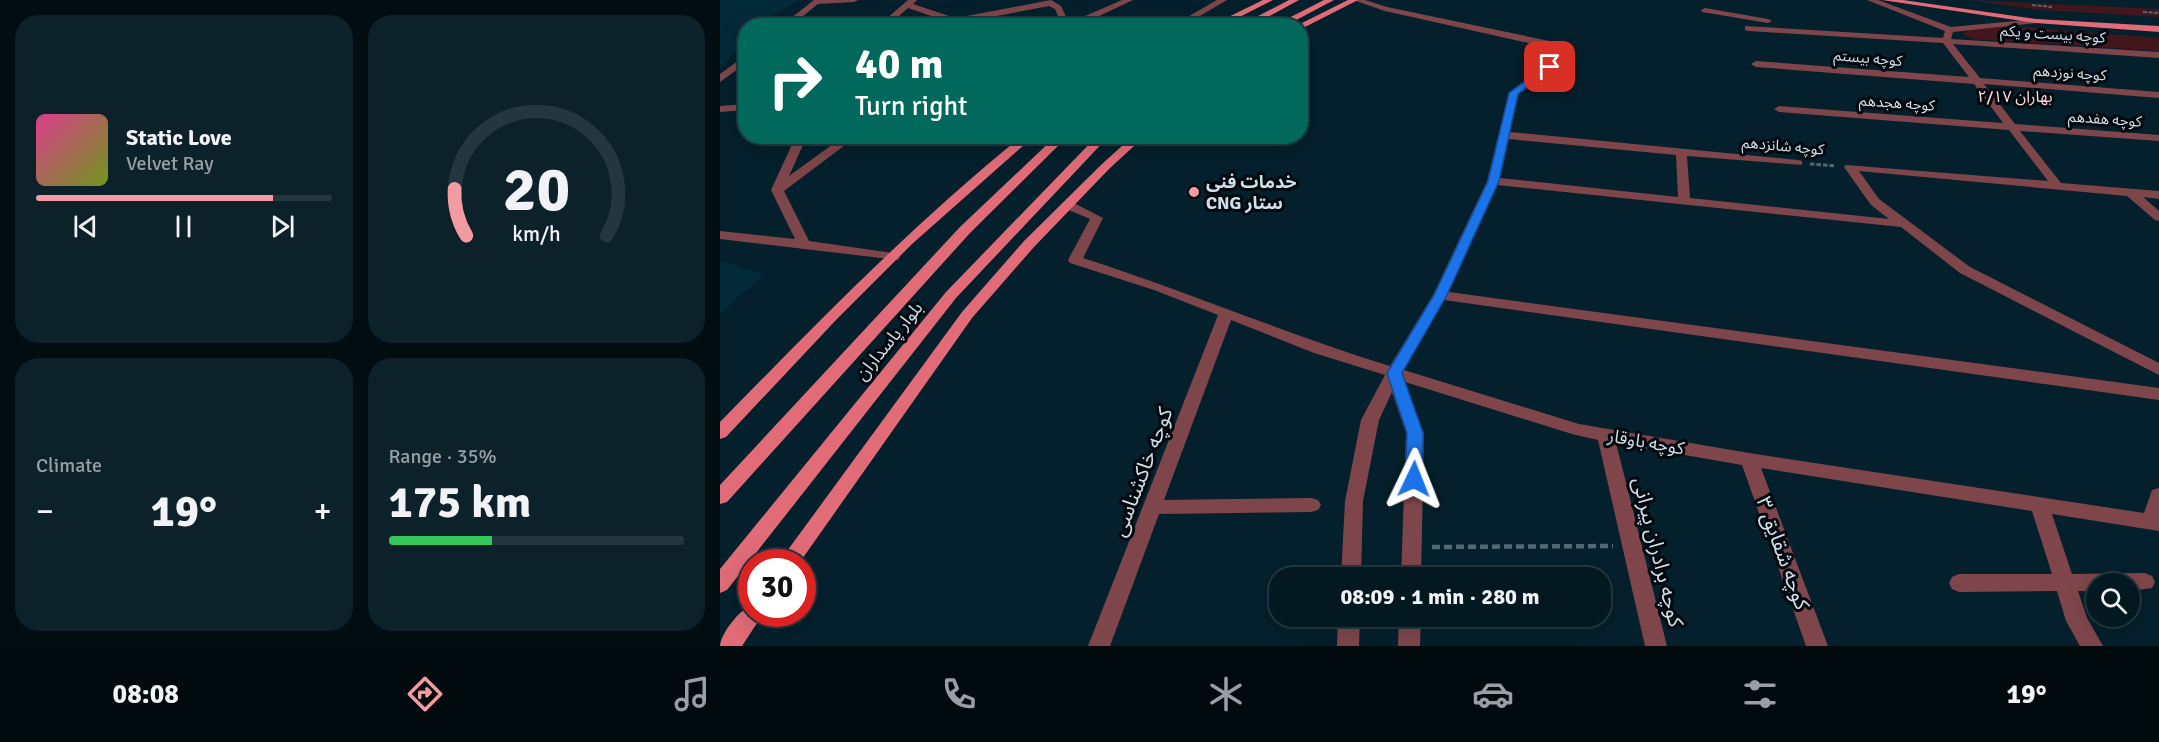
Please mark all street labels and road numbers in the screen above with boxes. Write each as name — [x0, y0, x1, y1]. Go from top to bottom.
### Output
street label: کوچه بیست و یکم — [2000, 21, 2107, 49]
street label: کوچه بیستم — [1833, 46, 1904, 72]
street label: کوچه نوزدهم — [2033, 61, 2108, 87]
street label: کوچه هجدهم — [1858, 91, 1936, 117]
street label: کوچه هفدهم — [2067, 107, 2143, 133]
street label: کوچه شانزدهم — [1741, 133, 1826, 161]
street label: بلوار پاسداران — [851, 297, 928, 385]
street label: کوچه خاکشناسی — [1105, 404, 1179, 540]
street label: کوچه باوقار — [1605, 424, 1687, 460]
street label: کوچه برادران پیرانی — [1627, 474, 1689, 630]
street label: کوچه شقایق ۳ — [1750, 493, 1816, 614]

